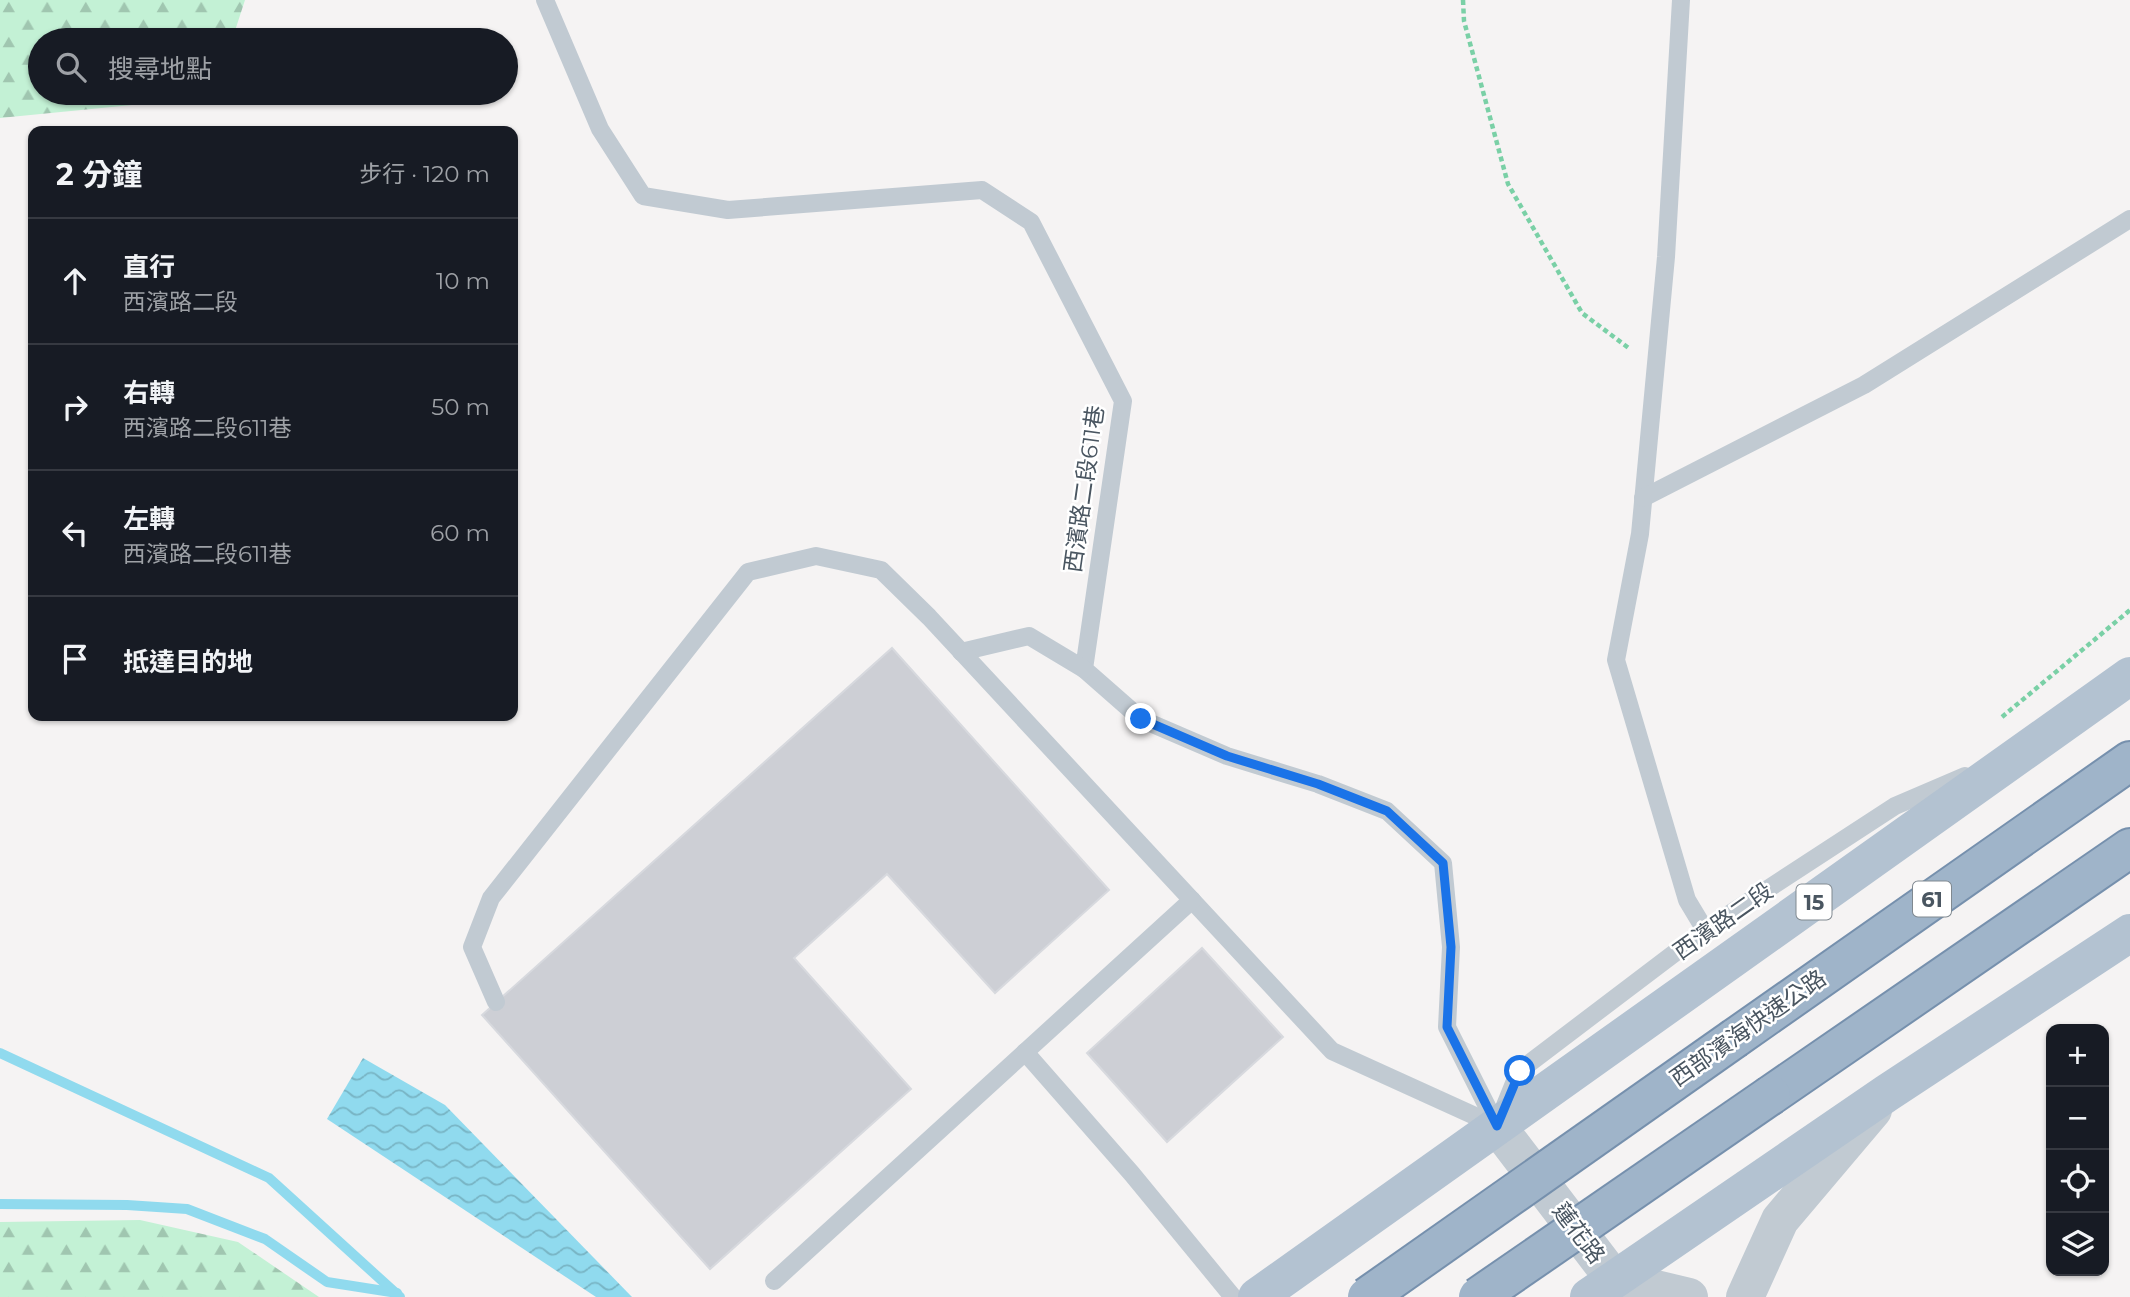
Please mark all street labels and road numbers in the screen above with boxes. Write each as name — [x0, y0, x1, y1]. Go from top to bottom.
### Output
street label: 西濱路二段611巷 — [1058, 404, 1110, 574]
street label: 西濱路二段 — [1668, 877, 1778, 965]
road number: 61 — [1913, 881, 1951, 916]
road number: 15 — [1797, 884, 1832, 920]
street label: 西部濱海快速公路 — [1665, 964, 1831, 1092]
street label: 蓮花路 — [1547, 1197, 1611, 1269]

